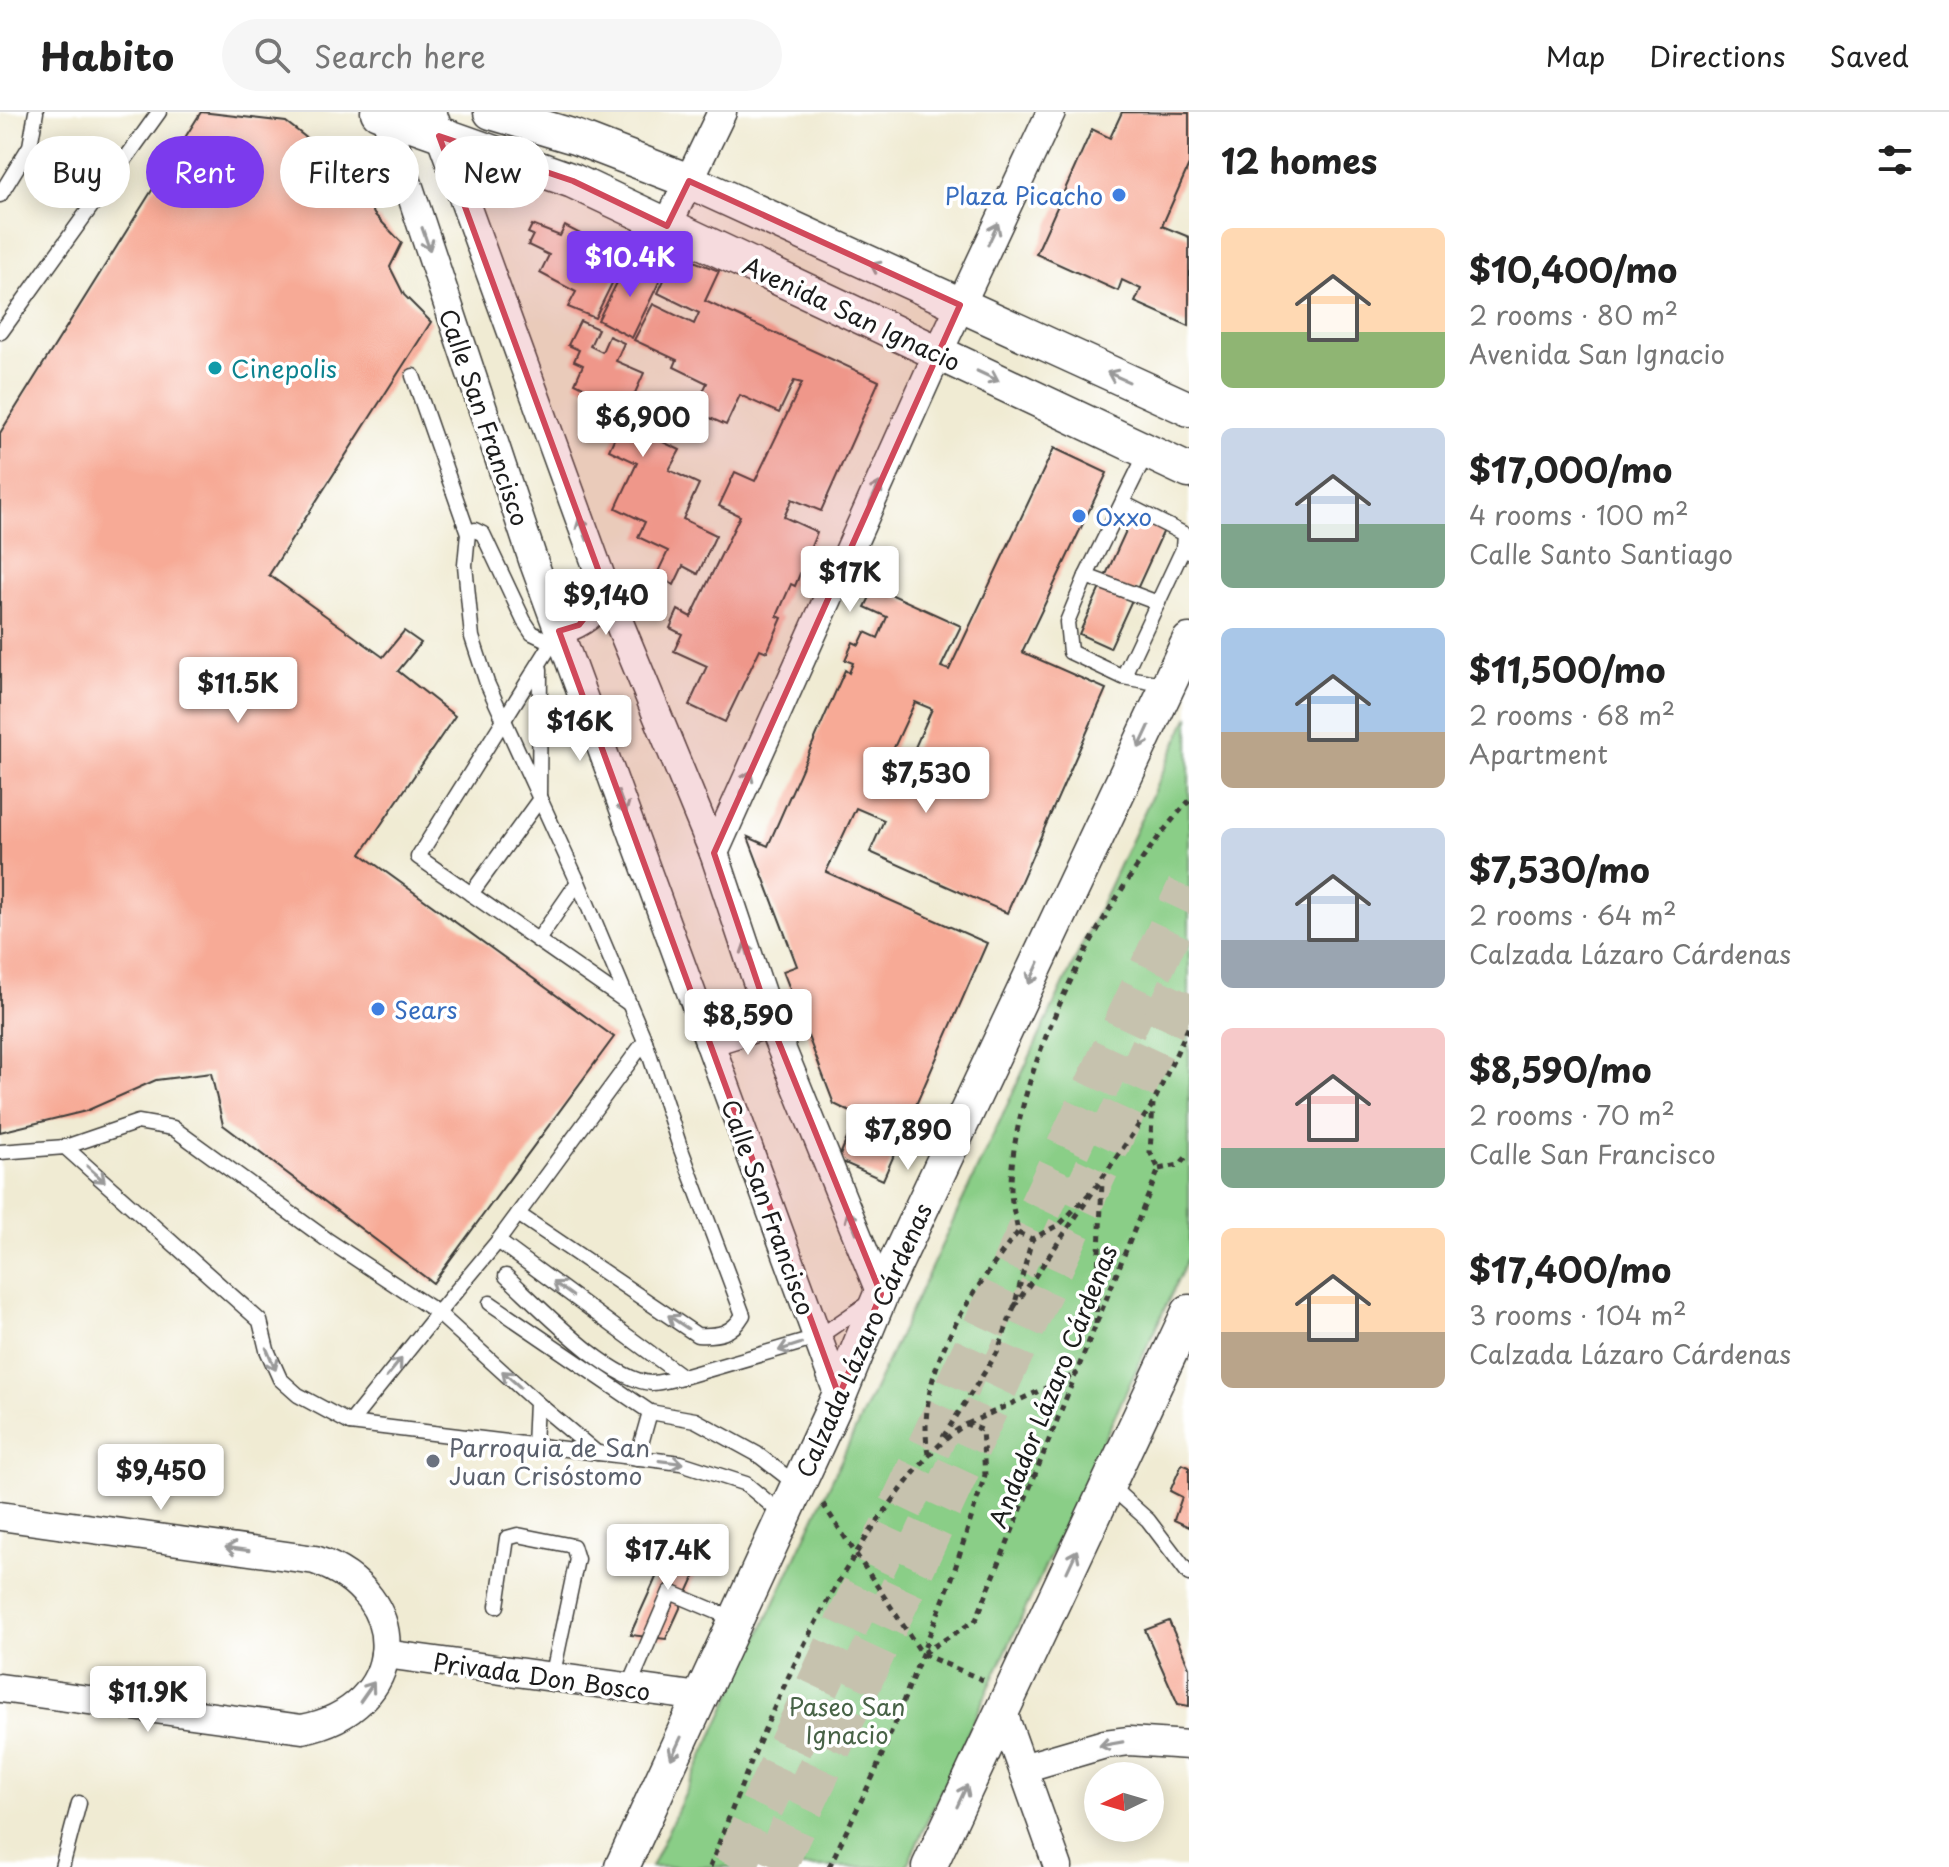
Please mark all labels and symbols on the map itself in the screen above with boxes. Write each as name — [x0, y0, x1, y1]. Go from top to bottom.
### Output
place label: Plaza Picacho — [945, 177, 1103, 213]
marker: Plaza Picacho — [1110, 186, 1128, 204]
one-way arrow — [986, 223, 1001, 247]
one-way arrow — [419, 227, 434, 252]
pin: $10.4K — [565, 231, 695, 299]
street label: Avenida San Ignacio — [737, 247, 967, 379]
one-way arrow — [870, 261, 894, 276]
street label: Calle San Francisco — [431, 304, 539, 530]
place label: Cinepolis — [231, 350, 337, 386]
marker: Cinepolis — [206, 359, 224, 377]
one-way arrow — [1106, 368, 1131, 383]
one-way arrow — [975, 369, 999, 384]
pin: $6,900 — [578, 391, 708, 459]
one-way arrow — [868, 481, 883, 505]
place label: Oxxo — [1095, 498, 1152, 534]
marker: Oxxo — [1070, 507, 1088, 525]
one-way arrow — [575, 517, 589, 541]
pin: $17K — [803, 546, 897, 614]
pin: $9,140 — [541, 569, 671, 637]
pin: $11.5K — [173, 657, 303, 725]
pin: $16K — [533, 695, 627, 763]
one-way arrow — [1136, 725, 1151, 749]
pin: $7,530 — [861, 747, 991, 815]
one-way arrow — [740, 770, 755, 794]
one-way arrow — [615, 789, 630, 814]
one-way arrow — [740, 941, 755, 967]
one-way arrow — [1026, 960, 1041, 984]
pin: $8,590 — [683, 989, 813, 1057]
place label: Sears — [394, 991, 457, 1027]
marker: Sears — [369, 1000, 387, 1018]
street label: Calle San Francisco — [713, 1094, 825, 1320]
pin: $7,890 — [843, 1104, 973, 1172]
one-way arrow — [85, 1165, 105, 1183]
street label: Calzada Lázaro Cárdenas — [786, 1197, 940, 1483]
one-way arrow — [844, 1210, 858, 1235]
street label: Andador Lázaro Cárdenas — [979, 1239, 1125, 1533]
one-way arrow — [553, 1281, 575, 1297]
one-way arrow — [667, 1314, 689, 1330]
one-way arrow — [778, 1340, 804, 1355]
one-way arrow — [265, 1346, 280, 1370]
one-way arrow — [385, 1358, 403, 1379]
one-way arrow — [501, 1371, 521, 1389]
place label: Parroquia de San Juan Crisóstomo — [449, 1429, 650, 1493]
pin: $9,450 — [96, 1444, 226, 1512]
marker: Parroquia de San Juan Crisóstomo — [424, 1452, 442, 1470]
one-way arrow — [657, 1454, 683, 1469]
pin: $17.4K — [603, 1524, 733, 1592]
one-way arrow — [225, 1541, 251, 1556]
one-way arrow — [1065, 1549, 1080, 1573]
street label: Privada Don Bosco — [431, 1643, 653, 1709]
pin: $11.9K — [83, 1666, 213, 1734]
one-way arrow — [359, 1682, 376, 1704]
park label: Paseo San Ignacio — [789, 1688, 905, 1752]
one-way arrow — [668, 1736, 683, 1760]
one-way arrow — [1099, 1737, 1125, 1752]
north arrow — [1084, 1762, 1164, 1842]
one-way arrow — [955, 1785, 970, 1809]

